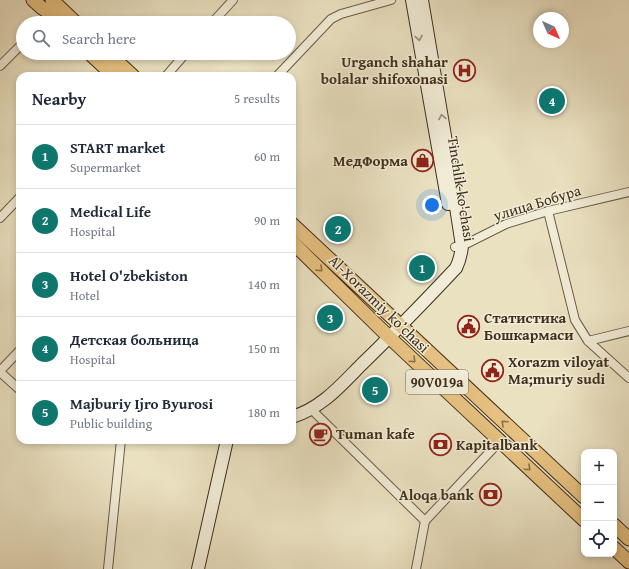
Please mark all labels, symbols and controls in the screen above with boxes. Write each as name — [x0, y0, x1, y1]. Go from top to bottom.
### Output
north arrow — [533, 12, 569, 48]
search box — [16, 16, 296, 60]
icon: search — [30, 27, 52, 49]
text: Search here — [62, 28, 136, 49]
one-way arrow — [414, 35, 423, 41]
place label: Urganch shahar bolalar shifoxonasi — [321, 51, 448, 89]
hospital icon: Urganch shahar bolalar shifoxonasi — [451, 58, 477, 84]
text: Nearby — [32, 86, 86, 111]
pin: 4 — [539, 86, 565, 116]
text: 5 results — [234, 89, 280, 108]
one-way arrow — [438, 114, 447, 120]
street label: Tinchlik ko'chasi — [443, 135, 480, 243]
text: START market — [70, 137, 165, 158]
text: 1 — [42, 147, 48, 166]
text: 60 m — [254, 147, 280, 166]
shop icon: МедФорма — [410, 148, 436, 174]
place label: МедФорма — [333, 150, 408, 171]
text: Supermarket — [70, 158, 141, 177]
street label: улица Бобура — [490, 179, 584, 226]
your location — [422, 195, 442, 215]
text: Medical Life — [70, 201, 151, 222]
text: 2 — [42, 211, 48, 230]
text: 90 m — [254, 211, 280, 230]
pin: 2 — [325, 214, 351, 244]
text: Hospital — [70, 222, 115, 241]
street label: Al-Xorazmiy ko’chasi — [324, 250, 434, 357]
pin: 1 — [409, 253, 435, 283]
text: Hotel O'zbekiston — [70, 265, 188, 286]
one-way arrow — [315, 265, 323, 272]
text: 3 — [42, 275, 48, 294]
text: 140 m — [248, 275, 280, 294]
text: Hotel — [70, 286, 100, 305]
pin: 3 — [317, 303, 343, 333]
place label: Статистика Бошкармаси — [484, 307, 574, 345]
public building icon: Статистика Бошкармаси — [456, 314, 482, 340]
text: Детская больница — [70, 329, 199, 350]
text: 4 — [42, 339, 48, 358]
text: 150 m — [248, 339, 280, 358]
text: Hospital — [70, 350, 115, 369]
place label: Xorazm viloyat Ma;muriy sudi — [508, 351, 609, 389]
one-way arrow — [408, 355, 416, 363]
public building icon: Xorazm viloyat Ma;muriy sudi — [479, 358, 505, 384]
road number: 90V019a — [406, 370, 468, 394]
pin: 5 — [362, 375, 388, 405]
text: Majburiy Ijro Byurosi — [70, 393, 213, 414]
text: 5 — [42, 403, 48, 422]
text: 180 m — [248, 403, 280, 422]
text: Public building — [70, 414, 152, 433]
one-way arrow — [502, 420, 509, 427]
cafe icon: Tuman kafe — [307, 421, 333, 447]
place label: Tuman kafe — [336, 423, 415, 444]
bank icon: Kapitalbank — [427, 432, 453, 458]
place label: Kapitalbank — [456, 434, 538, 455]
map controls — [581, 449, 617, 557]
button: + — [581, 449, 617, 485]
one-way arrow — [524, 463, 531, 470]
bank icon: Aloqa bank — [477, 482, 503, 508]
place label: Aloqa bank — [399, 484, 474, 505]
button: − — [581, 485, 617, 521]
button: locate — [581, 521, 617, 557]

